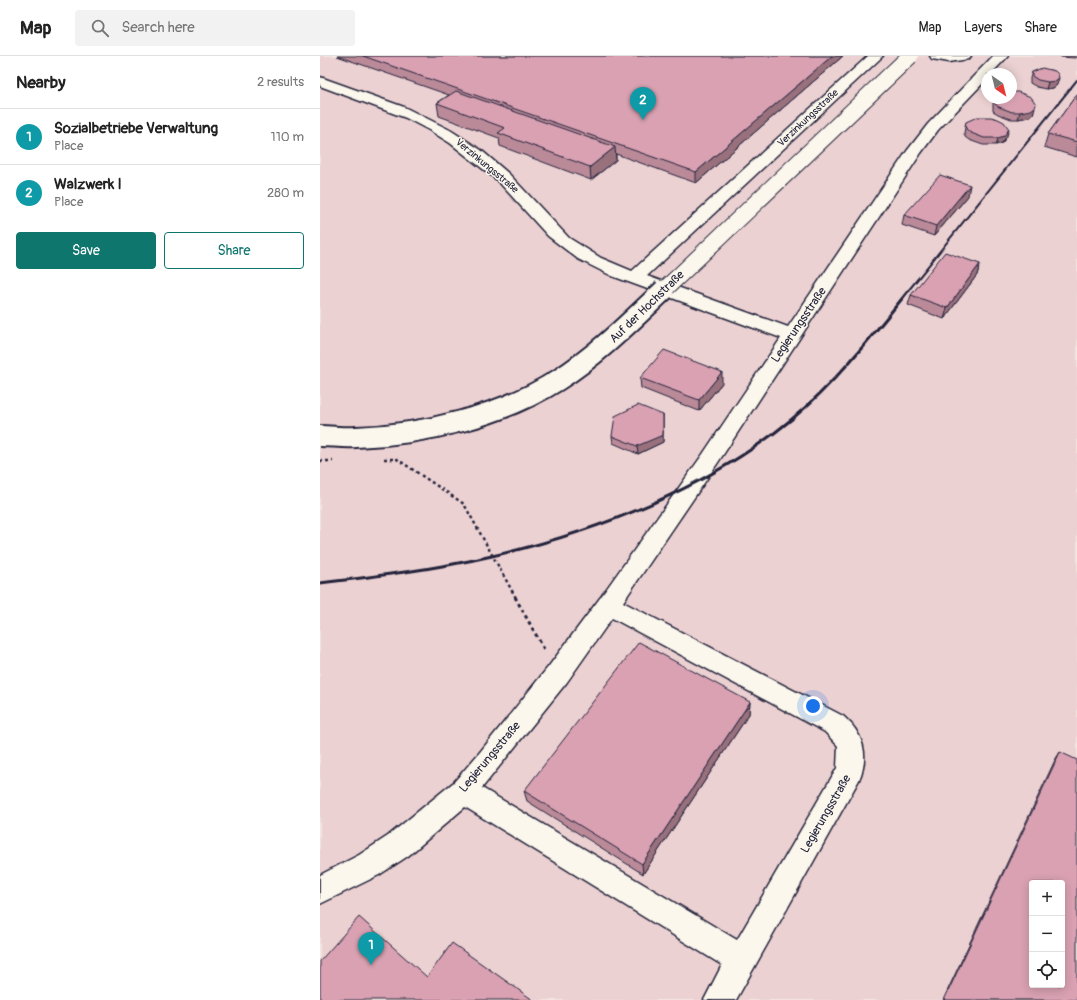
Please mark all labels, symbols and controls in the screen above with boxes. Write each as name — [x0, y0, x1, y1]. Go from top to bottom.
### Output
search box — [75, 10, 355, 46]
text: Map — [20, 16, 51, 40]
icon: search — [89, 17, 111, 39]
text: Search here — [121, 18, 195, 37]
text: Map — [919, 19, 942, 36]
text: Layers — [964, 19, 1002, 36]
text: Share — [1024, 19, 1057, 36]
north arrow — [981, 68, 1017, 104]
text: Nearby — [16, 72, 65, 93]
text: 2 results — [257, 74, 304, 90]
pin: 2 — [630, 87, 656, 120]
street label: Verzinkungsstraße — [775, 87, 841, 149]
text: Sozialbetriebe Verwaltung — [54, 119, 218, 138]
text: 1 — [26, 129, 32, 145]
text: 110 m — [271, 129, 304, 145]
street label: Verzinkungsstraße — [453, 136, 521, 196]
text: Place — [54, 138, 83, 154]
text: Walzwerk I — [54, 175, 122, 194]
text: 2 — [25, 185, 33, 201]
text: 280 m — [267, 185, 304, 201]
text: Place — [54, 194, 83, 210]
button: Save — [16, 232, 156, 269]
button: Share — [164, 232, 304, 269]
street label: Auf der Hochstraße — [607, 268, 687, 346]
street label: Legierungsstraße — [768, 284, 830, 366]
your location — [803, 696, 823, 716]
street label: Legierungsstraße — [456, 718, 524, 795]
street label: Legierungsstraße — [798, 772, 854, 856]
map controls — [1029, 880, 1065, 988]
button: + — [1029, 880, 1065, 916]
button: − — [1029, 916, 1065, 952]
pin: 1 — [358, 932, 384, 965]
button: locate — [1029, 952, 1065, 988]

